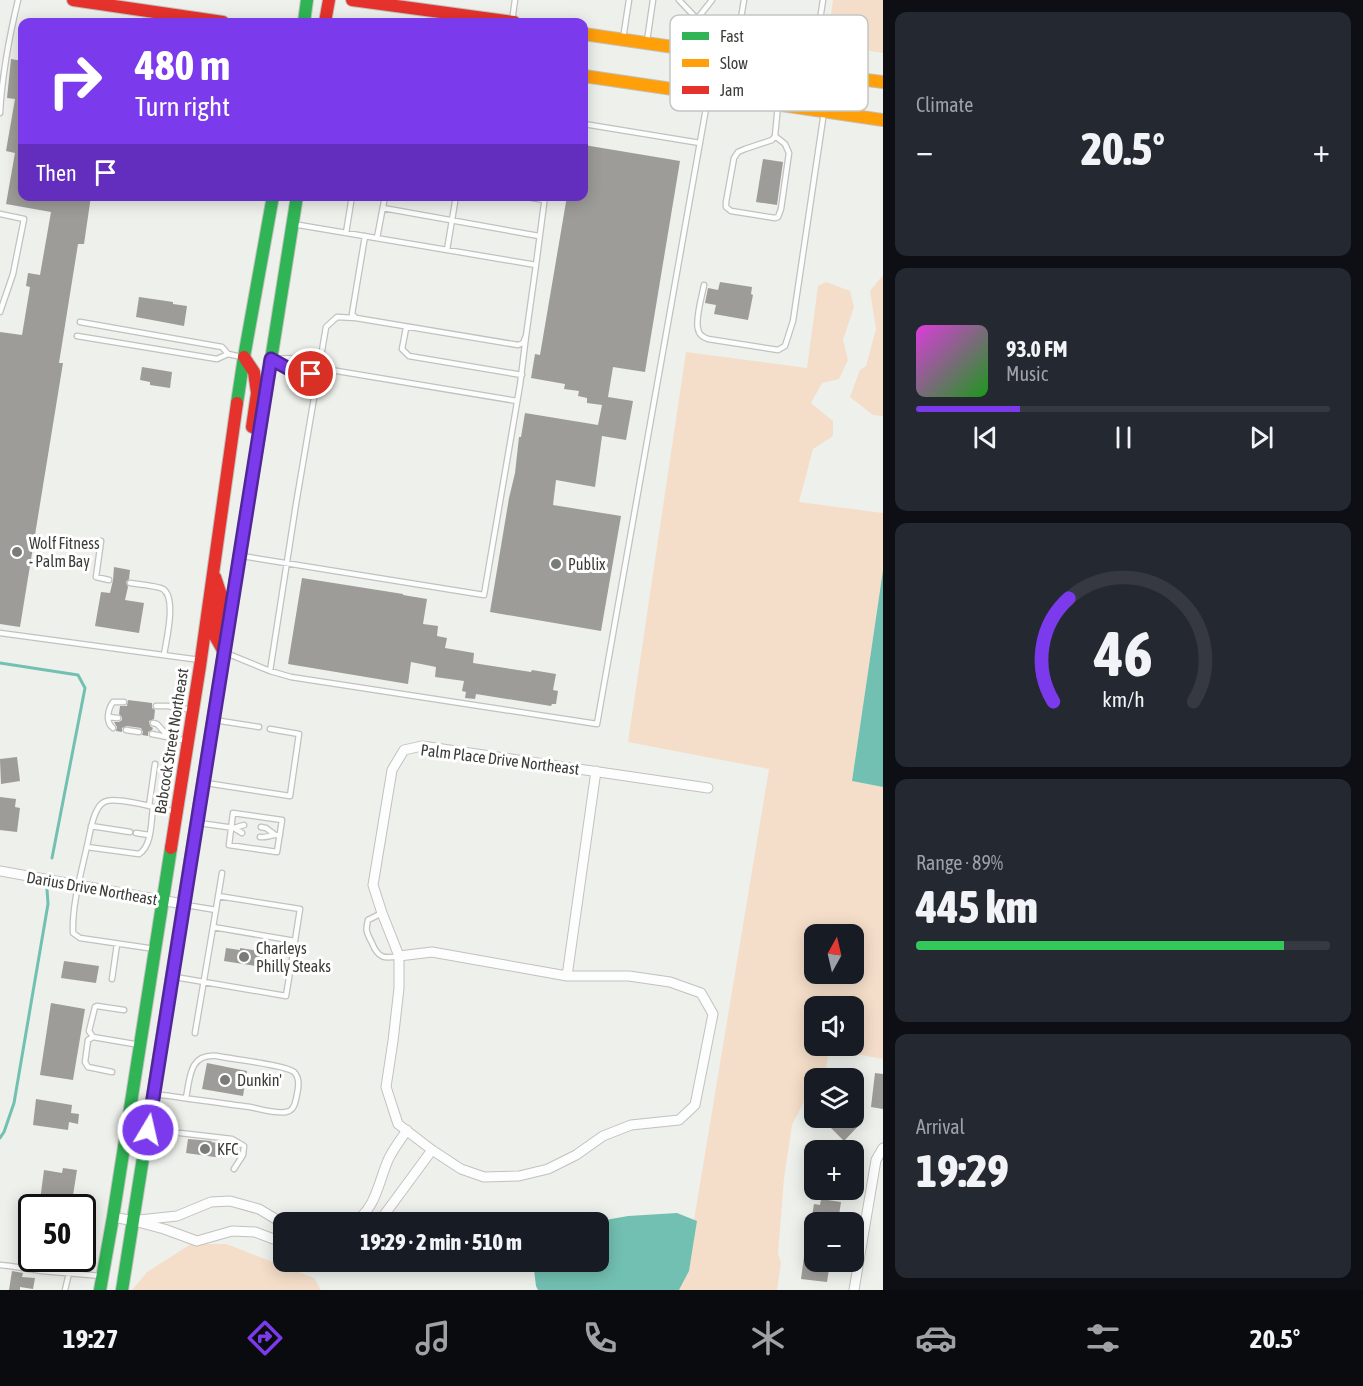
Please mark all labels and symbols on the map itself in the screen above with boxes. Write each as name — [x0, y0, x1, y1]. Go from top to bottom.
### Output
legend — [670, 15, 868, 111]
text: Fast — [720, 27, 744, 45]
text: Slow — [720, 54, 748, 72]
text: Jam — [720, 81, 744, 99]
pin — [285, 348, 336, 399]
place label: Wolf Fitness - Palm Bay — [29, 534, 100, 571]
marker: Wolf Fitness - Palm Bay — [10, 545, 24, 559]
place label: Publix — [568, 555, 606, 573]
marker: Publix — [549, 557, 563, 571]
street label: Babcock Street Northeast — [151, 666, 191, 815]
street label: Palm Place Drive Northeast — [420, 740, 581, 778]
street label: Darius Drive Northeast — [25, 868, 159, 908]
north arrow — [804, 924, 864, 984]
place label: Charleys Philly Steaks — [256, 939, 331, 976]
marker: Charleys Philly Steaks — [237, 950, 251, 964]
place label: Dunkin' — [237, 1071, 282, 1089]
marker: Dunkin' — [218, 1073, 232, 1087]
position arrow — [116, 1098, 180, 1162]
place label: KFC — [217, 1140, 239, 1158]
marker: KFC — [198, 1142, 212, 1156]
speed limit sign: 50 — [18, 1194, 96, 1272]

